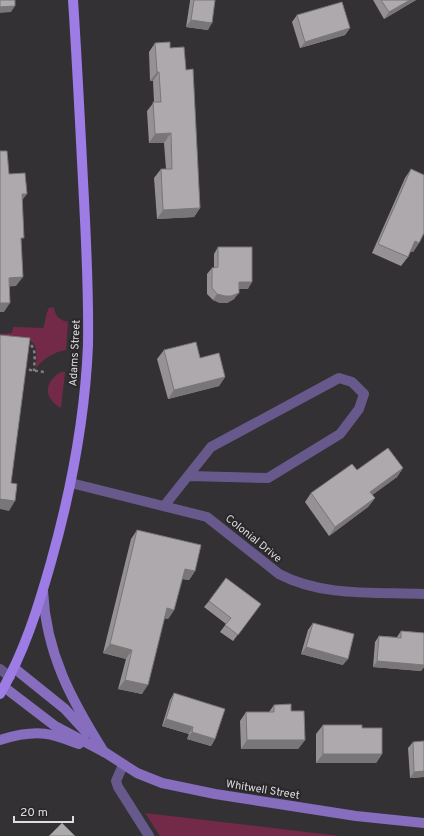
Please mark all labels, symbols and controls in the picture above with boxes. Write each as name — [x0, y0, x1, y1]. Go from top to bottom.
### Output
street label: Adams Street — [66, 319, 84, 387]
street label: Colonial Drive — [222, 512, 284, 566]
street label: Whitwell Street — [225, 777, 301, 803]
scale bar — [14, 798, 73, 824]
text: 20 m — [20, 805, 48, 821]

